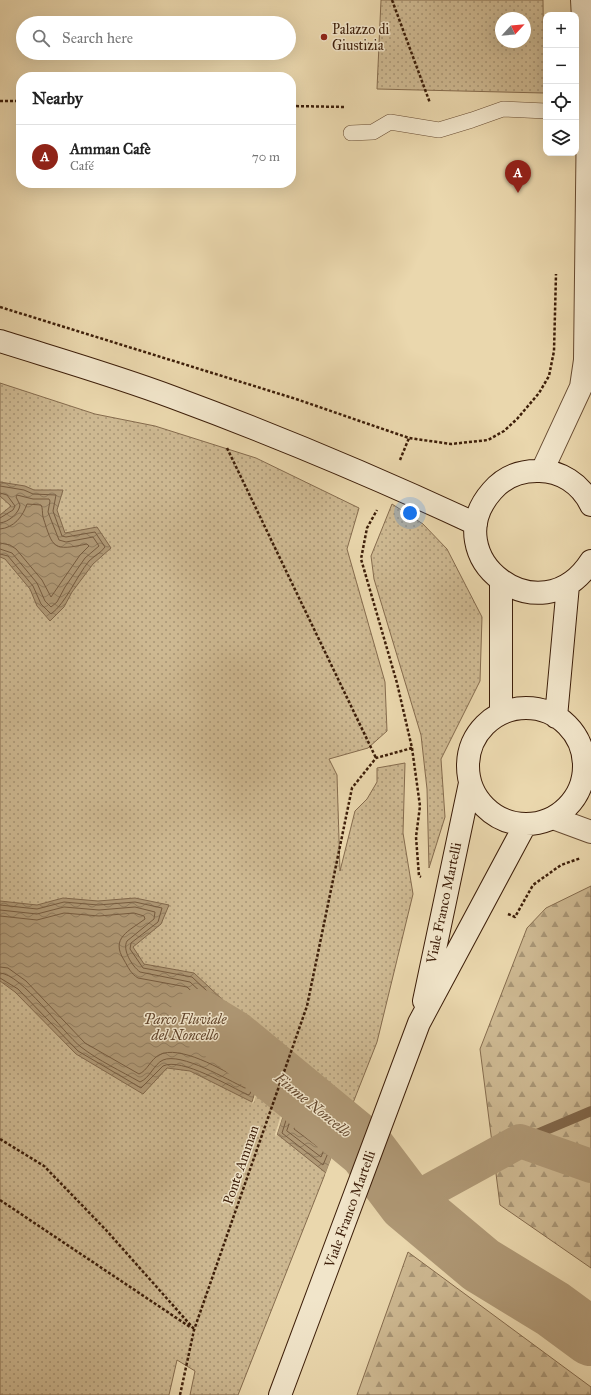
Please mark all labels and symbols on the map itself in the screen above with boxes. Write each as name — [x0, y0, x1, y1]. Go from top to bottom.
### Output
north arrow — [495, 12, 531, 48]
place label: Palazzo di Giustizia — [332, 21, 390, 54]
marker: Palazzo di Giustizia — [319, 32, 329, 42]
pin: A — [505, 160, 531, 193]
your location — [400, 503, 420, 523]
street label: Viale Franco Martelli — [423, 841, 465, 966]
park label: Parco Fluviale del Noncello — [144, 1011, 227, 1044]
water label: Fiume Noncello — [270, 1068, 355, 1142]
street label: Ponte Amman — [220, 1123, 263, 1207]
street label: Viale Franco Martelli — [321, 1148, 379, 1271]

